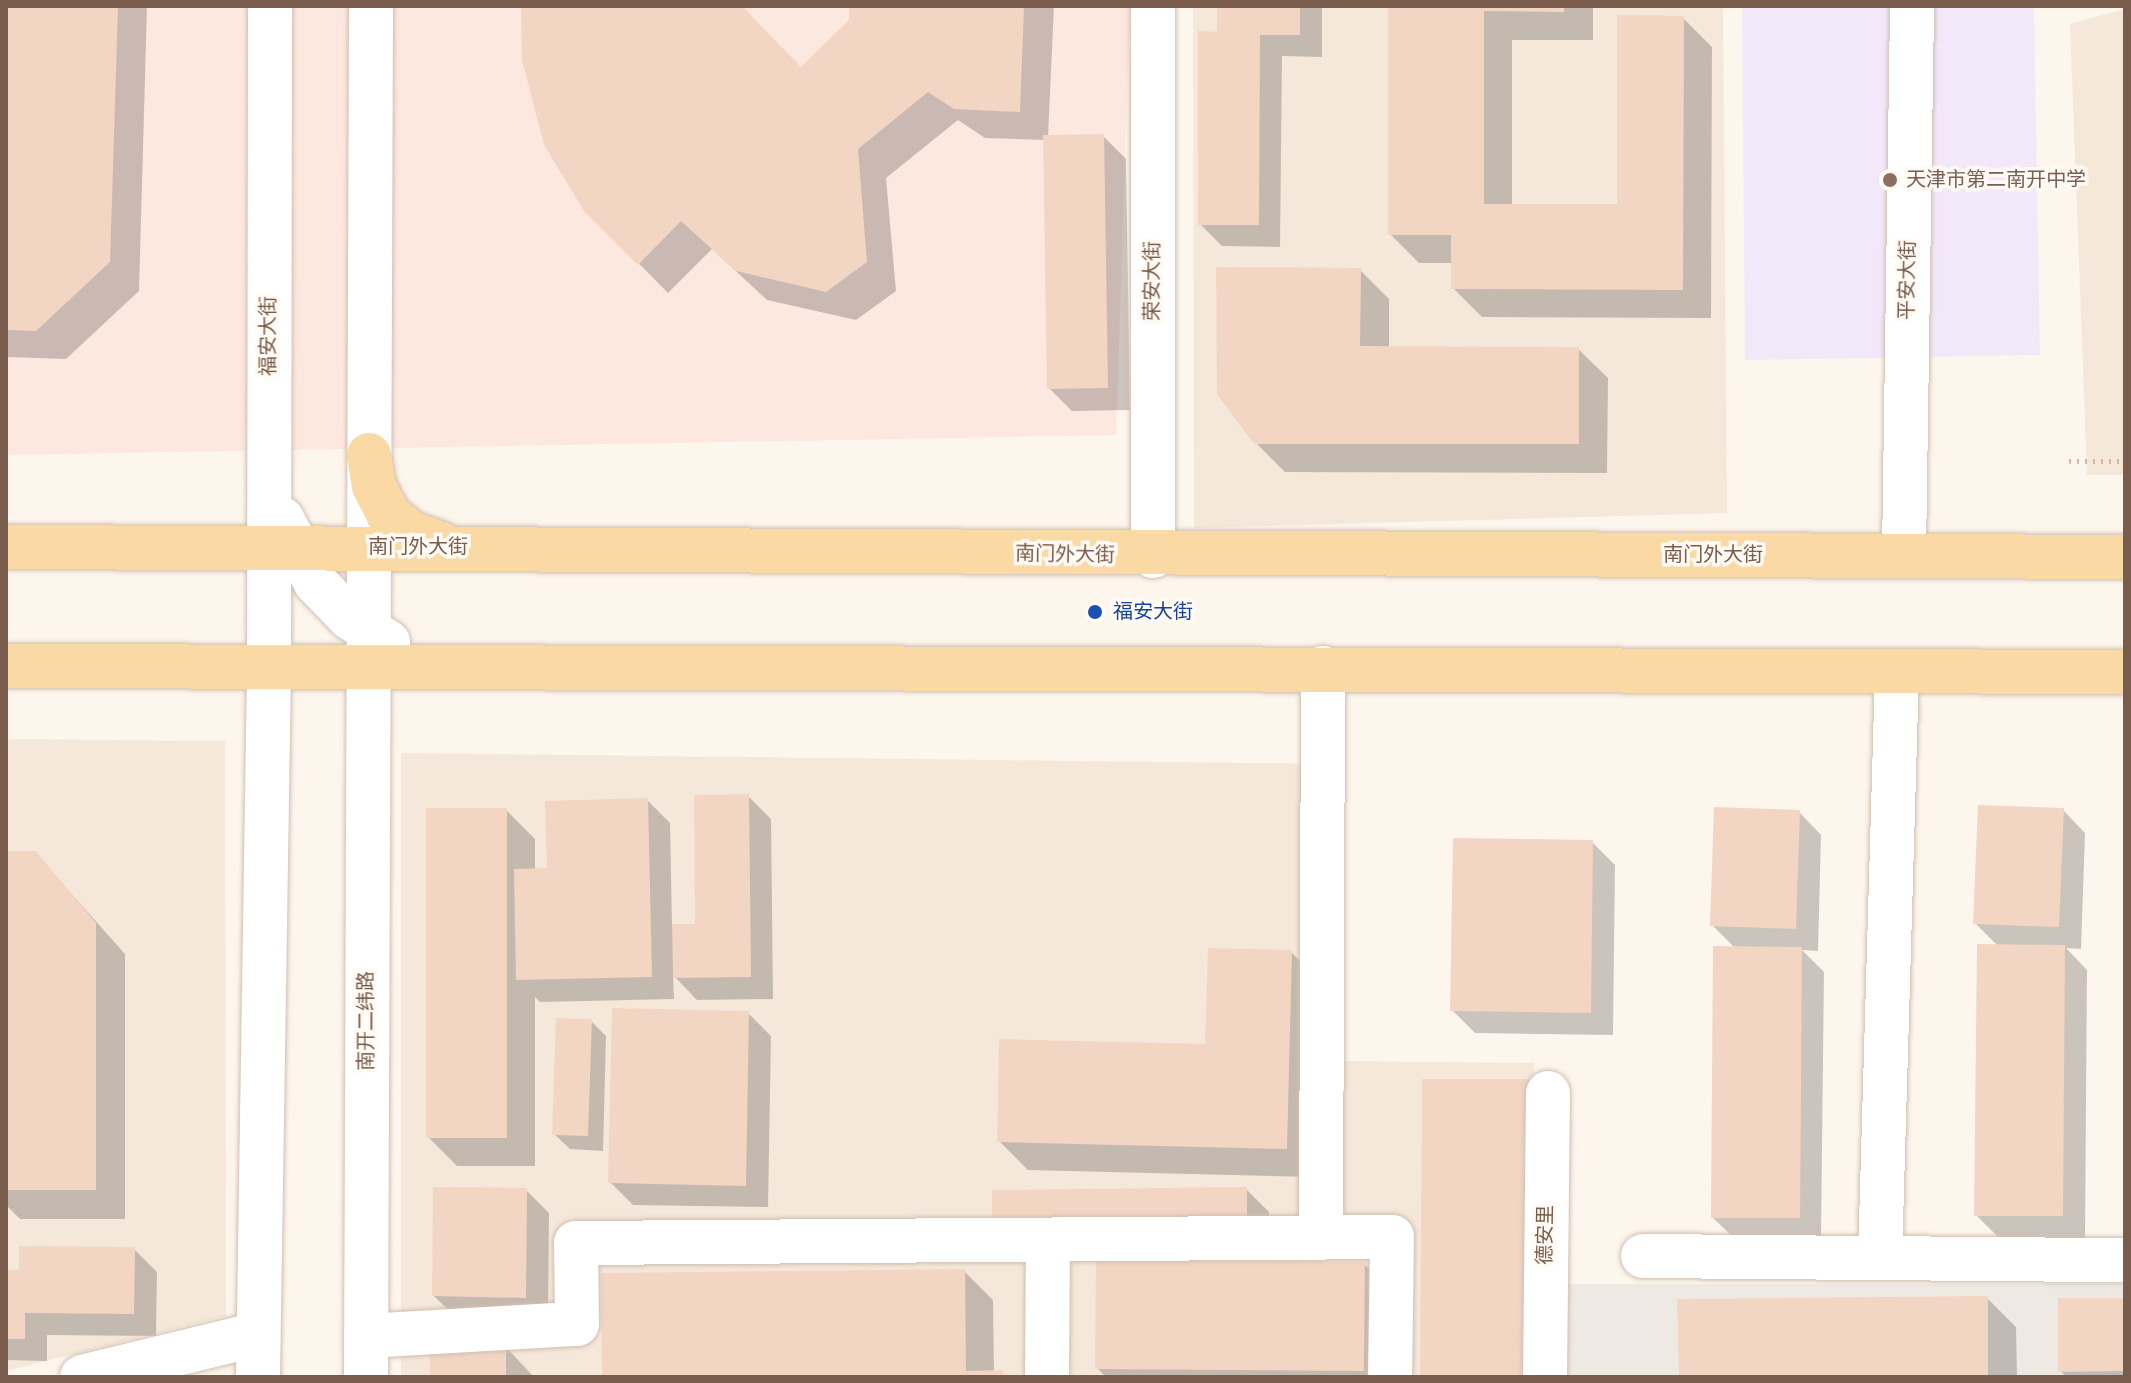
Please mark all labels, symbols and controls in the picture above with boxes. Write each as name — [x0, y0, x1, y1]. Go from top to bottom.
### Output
place label: 天津市第二南开中学 — [1906, 168, 2086, 192]
marker: 天津市第二南开中学 — [1881, 171, 1899, 189]
street label: 平安大街 — [1895, 240, 1921, 320]
street label: 荣安大街 — [1141, 241, 1165, 321]
street label: 福安大街 — [257, 296, 281, 376]
street label: 南门外大街 — [368, 535, 468, 559]
street label: 南门外大街 — [1015, 542, 1115, 568]
street label: 南门外大街 — [1663, 543, 1763, 567]
place label: 福安大街 — [1113, 600, 1193, 624]
marker: 福安大街 — [1084, 601, 1106, 623]
street label: 南开二纬路 — [355, 971, 379, 1071]
street label: 德安里 — [1533, 1205, 1559, 1265]

